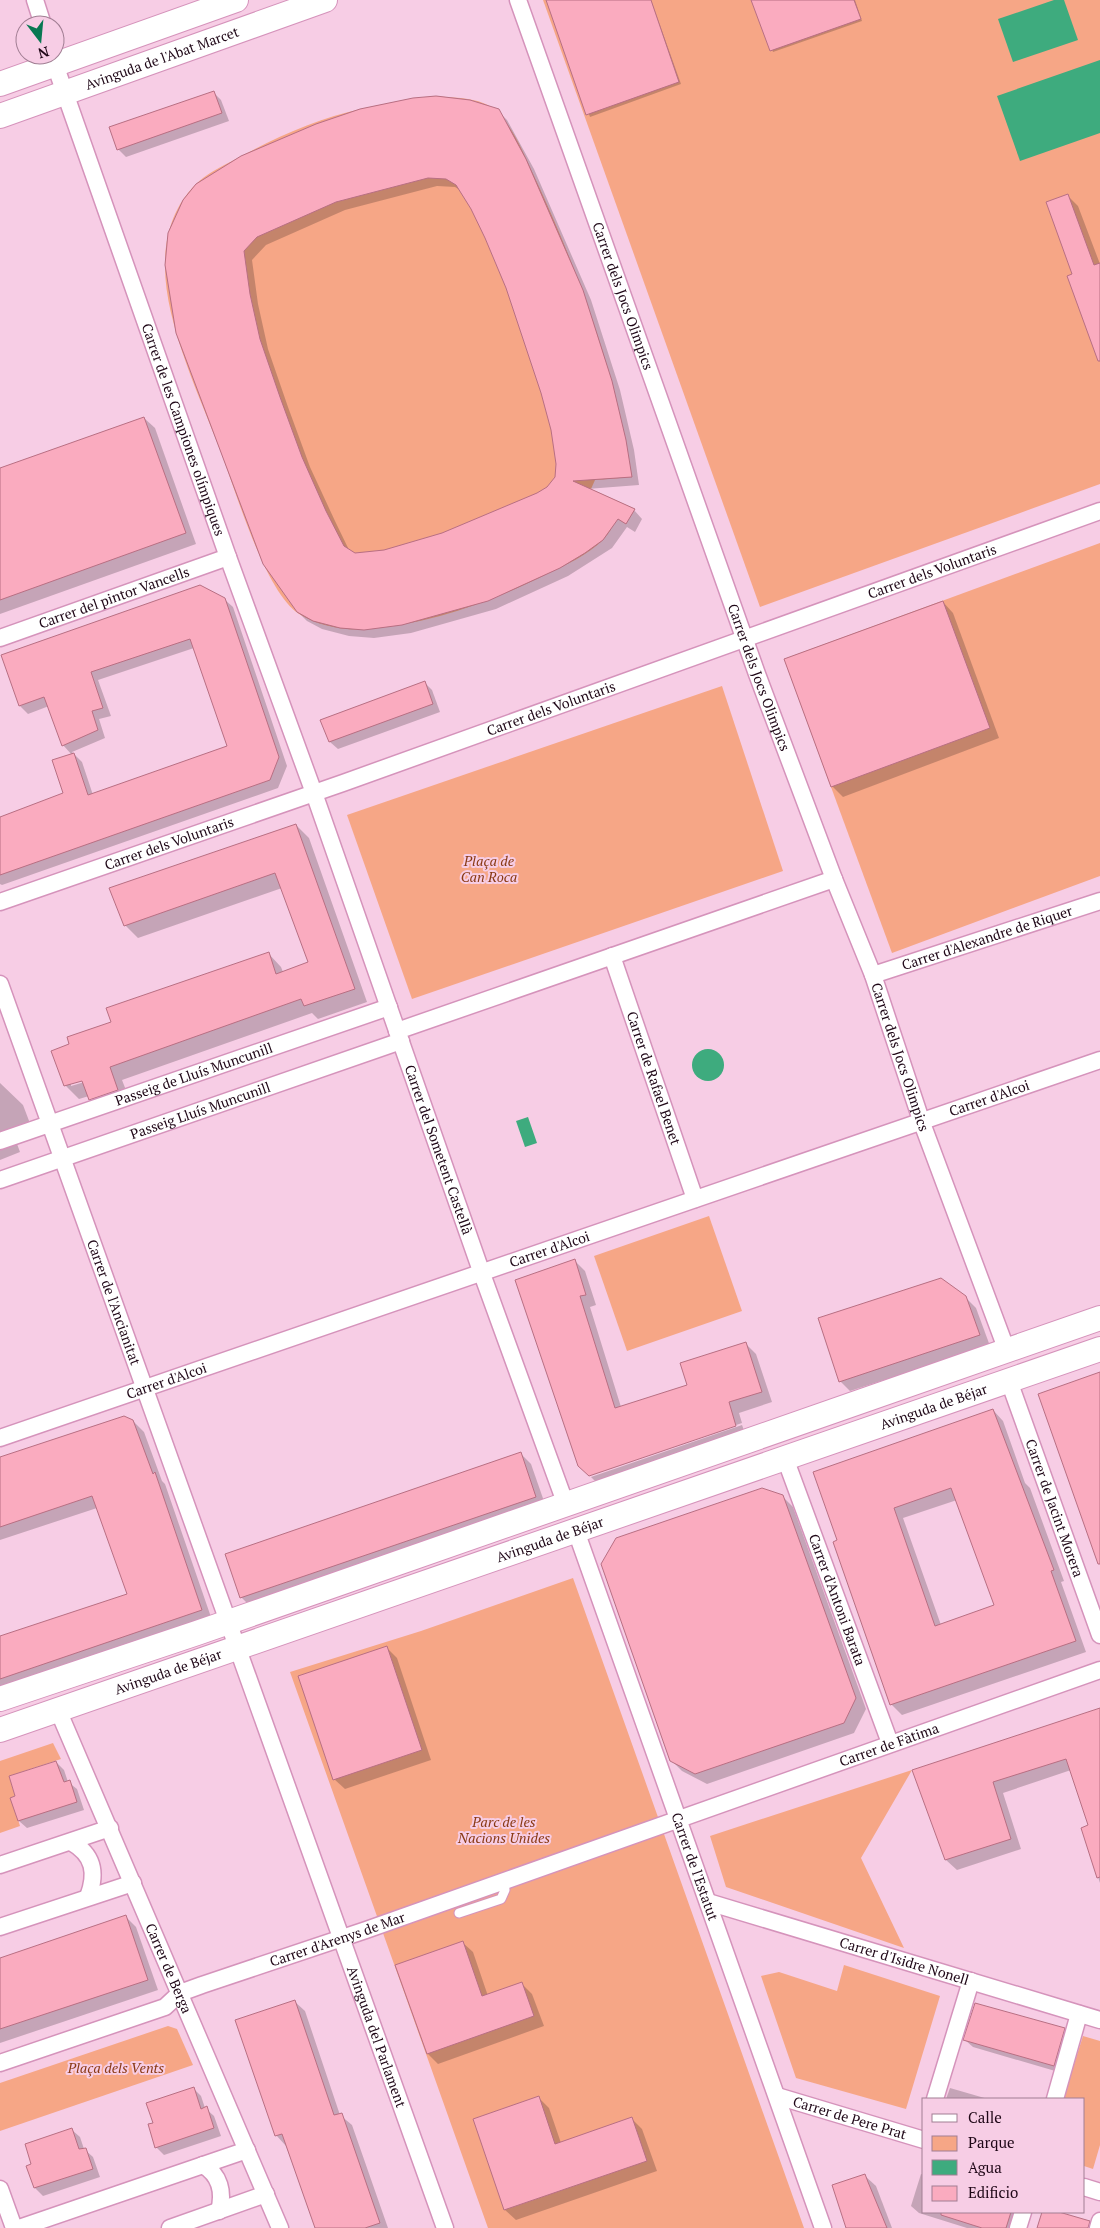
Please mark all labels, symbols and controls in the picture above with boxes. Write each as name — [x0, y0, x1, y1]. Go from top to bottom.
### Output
north arrow — [15, 15, 65, 65]
street label: Avinguda de l'Abat Marcet — [82, 21, 242, 94]
text: N — [36, 42, 51, 64]
street label: Carrer dels Jocs Olimpics — [588, 219, 658, 372]
street label: Carrer de les Campiones olímpiques — [138, 321, 230, 538]
street label: Carrer dels Voluntaris — [865, 539, 999, 603]
street label: Carrer del pintor Vancells — [36, 562, 192, 633]
street label: Carrer dels Jocs Olimpics — [724, 601, 795, 754]
street label: Carrer dels Voluntaris — [484, 676, 618, 740]
street label: Carrer dels Voluntaris — [102, 812, 236, 874]
park label: Plaça de Can Roca — [461, 851, 517, 886]
street label: Carrer d'Alexandre de Riquer — [899, 900, 1075, 974]
street label: Carrer dels Jocs Olimpics — [867, 980, 934, 1134]
street label: Carrer de Rafael Benet — [623, 1009, 686, 1148]
street label: Passeig de Lluís Muncunill — [112, 1038, 275, 1110]
street label: Carrer del Sometent Castellà — [401, 1062, 478, 1237]
street label: Carrer d'Alcoi — [946, 1075, 1032, 1120]
street label: Passeig Lluís Muncunill — [127, 1077, 273, 1143]
street label: Carrer d'Alcoi — [507, 1226, 592, 1271]
street label: Carrer de l'Ancianitat — [83, 1237, 146, 1368]
street label: Carrer d'Alcoi — [124, 1358, 209, 1403]
street label: Avinguda de Béjar — [877, 1379, 990, 1434]
street label: Carrer de Jacint Morera — [1022, 1436, 1088, 1580]
street label: Avinguda de Béjar — [494, 1511, 607, 1566]
street label: Carrer d'Antoni Barata — [805, 1531, 871, 1668]
street label: Avinguda de Béjar — [112, 1644, 225, 1699]
street label: Carrer de Fàtima — [837, 1718, 941, 1771]
street label: Carrer de l'Estatut — [668, 1810, 724, 1924]
park label: Parc de les Nacions Unides — [457, 1812, 550, 1847]
street label: Carrer d'Arenys de Mar — [267, 1907, 408, 1971]
street label: Carrer de Berga — [141, 1920, 197, 2016]
street label: Carrer d'Isidre Nonell — [837, 1932, 971, 1989]
street label: Avinguda del Parlament — [343, 1963, 411, 2111]
park label: Plaça dels Vents — [67, 2058, 164, 2077]
street label: Carrer de Pere Prat — [791, 2091, 910, 2144]
legend — [922, 2098, 1085, 2213]
text: Calle — [968, 2107, 1002, 2127]
text: Parque — [968, 2132, 1015, 2152]
text: Agua — [968, 2157, 1002, 2177]
text: Edificio — [968, 2182, 1018, 2202]

